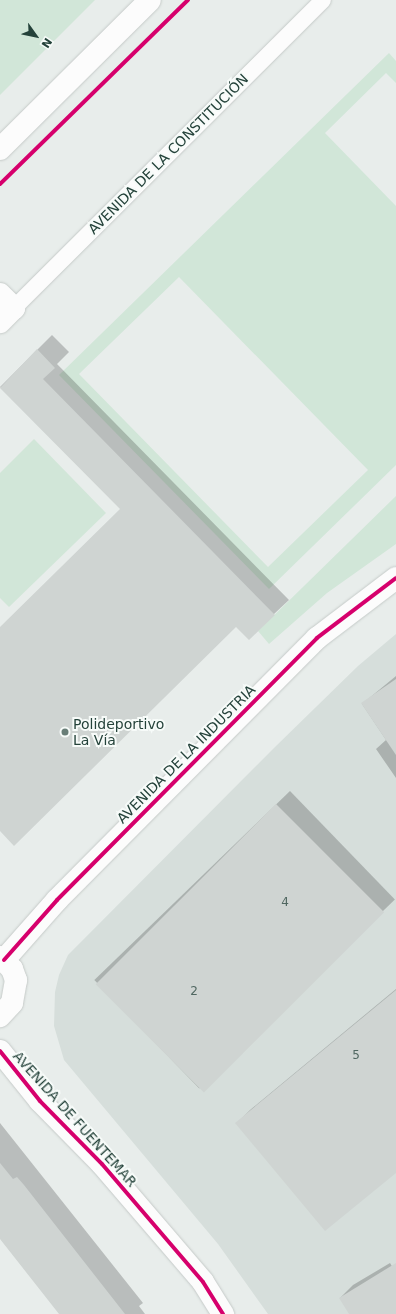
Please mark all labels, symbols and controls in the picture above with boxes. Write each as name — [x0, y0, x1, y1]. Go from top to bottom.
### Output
north arrow — [16, 16, 56, 56]
text: N — [39, 35, 54, 50]
street label: AVENIDA DE LA CONSTITUCIÓN — [84, 70, 252, 238]
street label: AVENIDA DE LA INDUSTRIA — [113, 681, 259, 827]
place label: Polideportivo La Vía — [73, 716, 164, 748]
marker: Polideportivo La Vía — [60, 727, 70, 737]
house number: 4 — [281, 896, 289, 910]
house number: 2 — [190, 985, 198, 999]
street label: AVENIDA DE FUENTEMAR — [10, 1048, 140, 1190]
house number: 5 — [352, 1049, 360, 1063]

